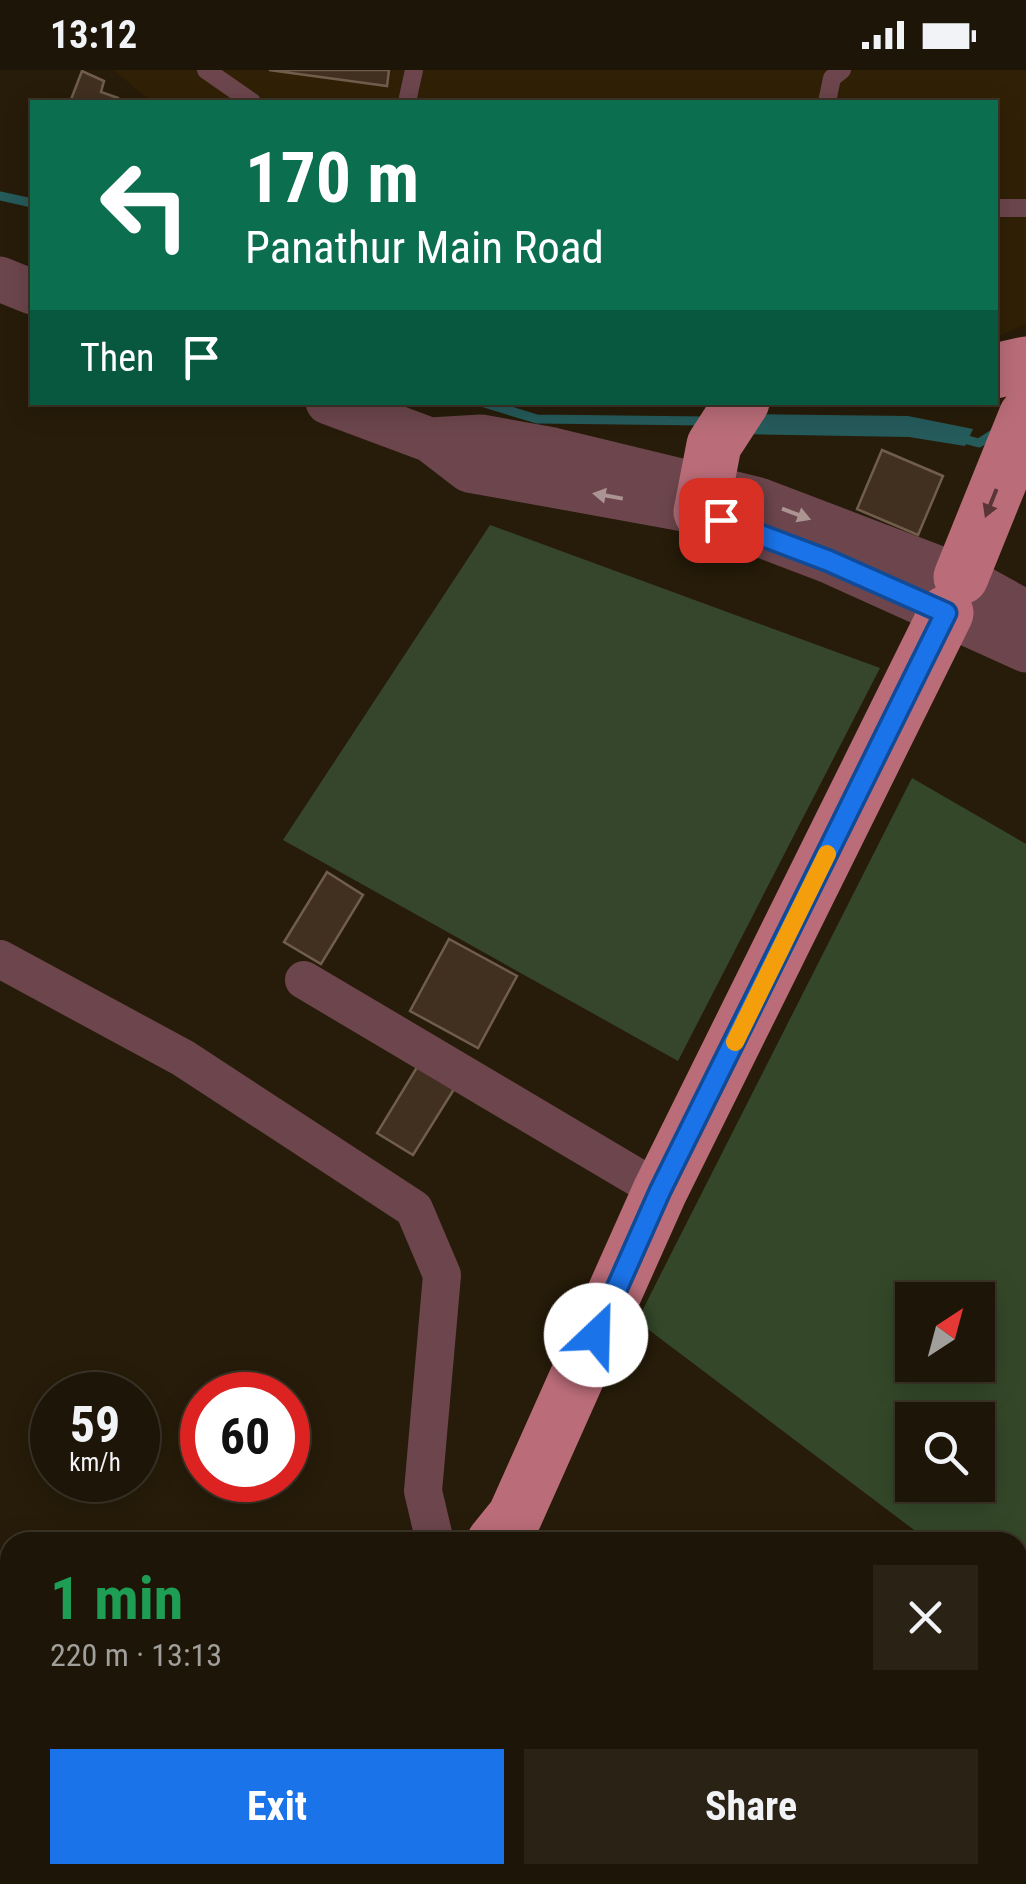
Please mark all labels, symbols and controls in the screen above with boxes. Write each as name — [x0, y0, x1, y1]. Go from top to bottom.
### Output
text: 13:12 — [50, 13, 137, 57]
text: 170 m — [245, 137, 419, 219]
icon: left — [80, 140, 210, 270]
text: Panathur Main Road — [245, 221, 604, 274]
icon: arrive — [174, 330, 229, 385]
text: Then — [80, 336, 154, 380]
pin — [679, 478, 764, 563]
one-way arrow — [593, 487, 624, 503]
one-way arrow — [982, 489, 998, 519]
icon: arrive — [694, 493, 749, 548]
one-way arrow — [782, 507, 812, 522]
north arrow — [895, 1282, 995, 1382]
map controls — [895, 1282, 995, 1502]
position arrow — [544, 1283, 648, 1387]
speed limit sign: 60 — [180, 1372, 310, 1502]
text: 59 — [70, 1396, 120, 1454]
button: search — [895, 1402, 995, 1502]
text: km/h — [69, 1448, 121, 1477]
text: 1 min — [50, 1563, 183, 1634]
button: close — [873, 1565, 978, 1670]
text: 220 m · 13:13 — [50, 1636, 222, 1674]
button: Exit — [50, 1749, 504, 1864]
button: Share — [524, 1749, 978, 1864]

